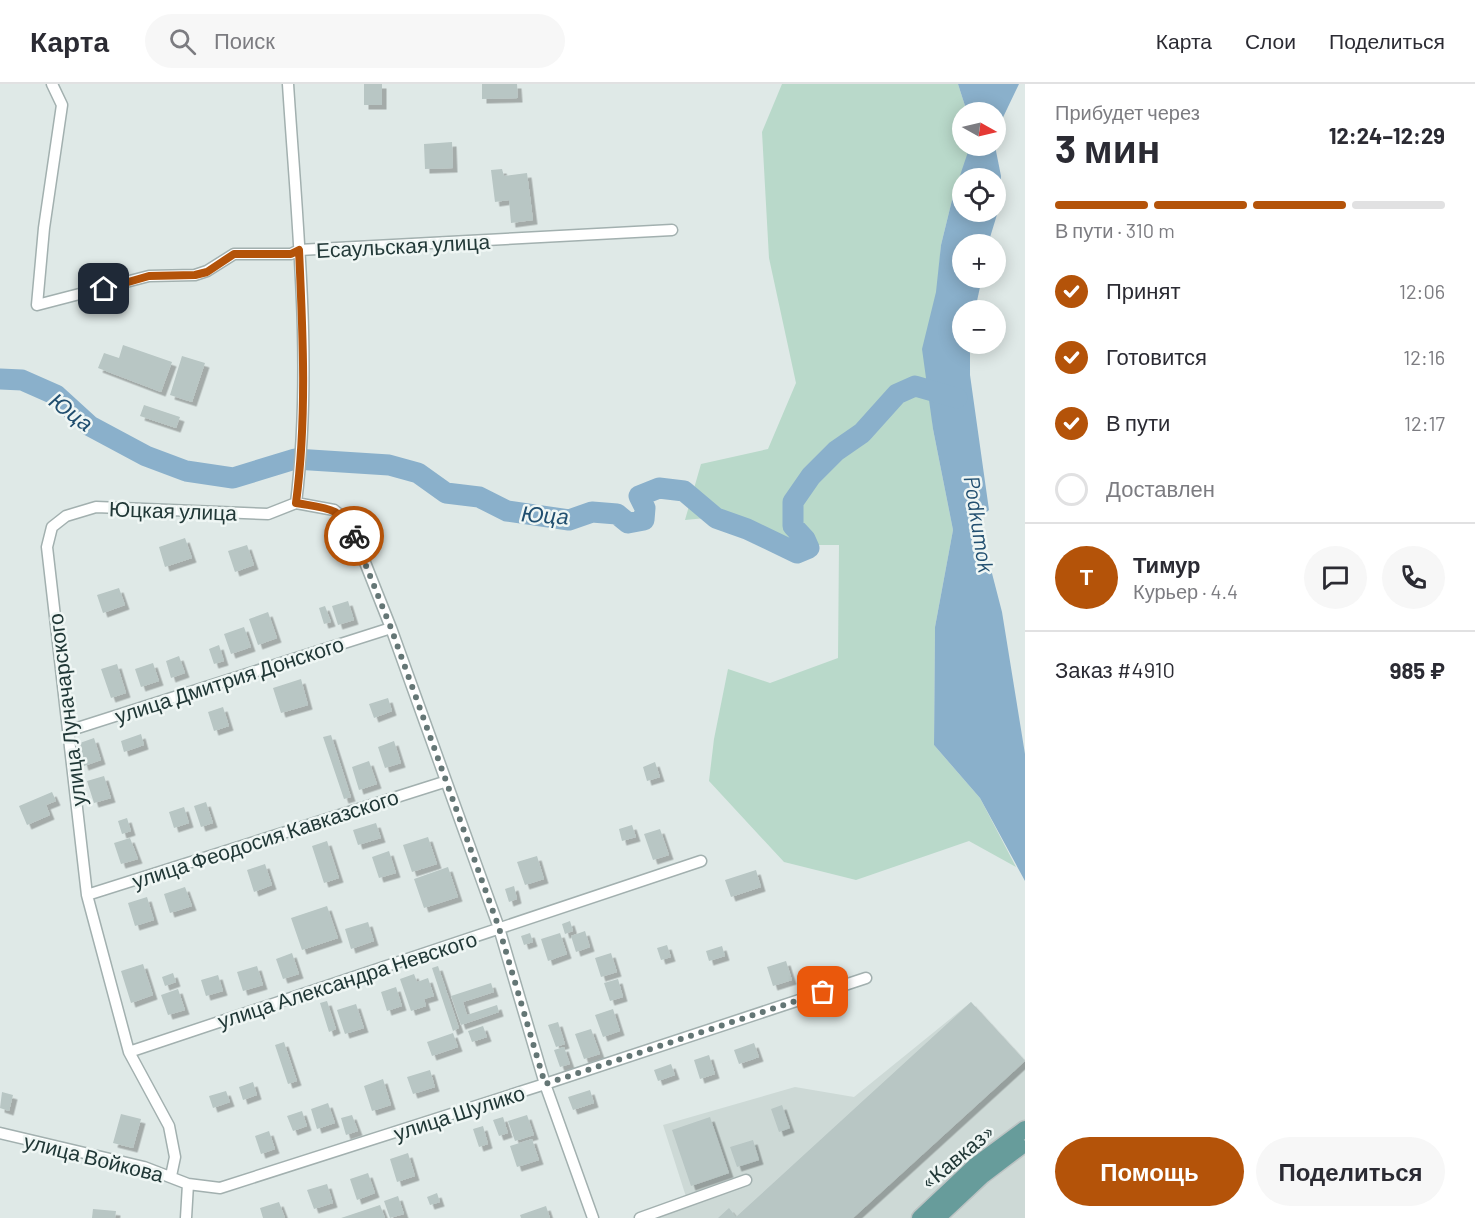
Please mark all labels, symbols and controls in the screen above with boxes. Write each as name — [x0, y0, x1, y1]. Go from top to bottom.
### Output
search box — [145, 14, 565, 68]
text: Карта — [30, 24, 109, 58]
icon: search — [166, 25, 199, 58]
text: Поиск — [214, 27, 275, 53]
text: Карта — [1156, 28, 1212, 53]
text: Слои — [1245, 28, 1296, 53]
text: Поделиться — [1329, 28, 1445, 53]
text: Прибудет через — [1055, 100, 1200, 124]
north arrow — [952, 102, 1006, 156]
map controls — [952, 102, 1006, 354]
text: 12:24–12:29 — [1329, 122, 1445, 148]
text: 3 мин — [1055, 124, 1160, 171]
button: locate — [952, 168, 1006, 222]
text: В пути · 310 m — [1055, 218, 1175, 242]
street label: Есаульская улица — [315, 228, 491, 262]
button: + — [952, 234, 1006, 288]
pin — [78, 263, 129, 314]
icon: home — [87, 272, 120, 305]
icon: check — [1055, 275, 1088, 308]
text: Принят — [1106, 277, 1180, 303]
text: 12:06 — [1399, 279, 1445, 303]
button: − — [952, 300, 1006, 354]
icon: check — [1055, 341, 1088, 374]
text: Готовится — [1106, 343, 1207, 369]
text: 12:16 — [1403, 345, 1445, 369]
water label: Юца — [45, 386, 99, 436]
icon: check — [1055, 407, 1088, 440]
text: В пути — [1106, 409, 1170, 435]
text: 12:17 — [1404, 411, 1445, 435]
water label: Podkumok — [960, 474, 1001, 574]
text: Доставлен — [1106, 475, 1215, 501]
street label: Юцкая улица — [109, 495, 238, 525]
water label: Юца — [520, 499, 570, 530]
courier — [324, 506, 384, 566]
icon: bike — [338, 520, 371, 553]
button: chat — [1304, 546, 1367, 609]
button: phone — [1382, 546, 1445, 609]
text: Тимур — [1133, 551, 1201, 577]
text: Т — [1080, 563, 1093, 589]
text: Курьер · 4.4 — [1133, 579, 1238, 603]
street label: улица Луначарского — [42, 612, 90, 808]
street label: улица Дмитрия Донского — [111, 630, 347, 728]
text: Заказ #4910 — [1055, 656, 1175, 682]
text: 985 ₽ — [1390, 657, 1445, 683]
street label: улица Феодосия Кавказского — [129, 783, 401, 893]
street label: улица Александра Невского — [214, 925, 480, 1033]
pin — [797, 966, 848, 1017]
icon: bag — [806, 975, 839, 1008]
street label: улица Шулико — [390, 1079, 528, 1145]
street label: «Кавказ» — [915, 1118, 999, 1194]
street label: улица Войкова — [22, 1128, 167, 1187]
button: Помощь — [1055, 1137, 1244, 1206]
button: Поделиться — [1256, 1137, 1445, 1206]

